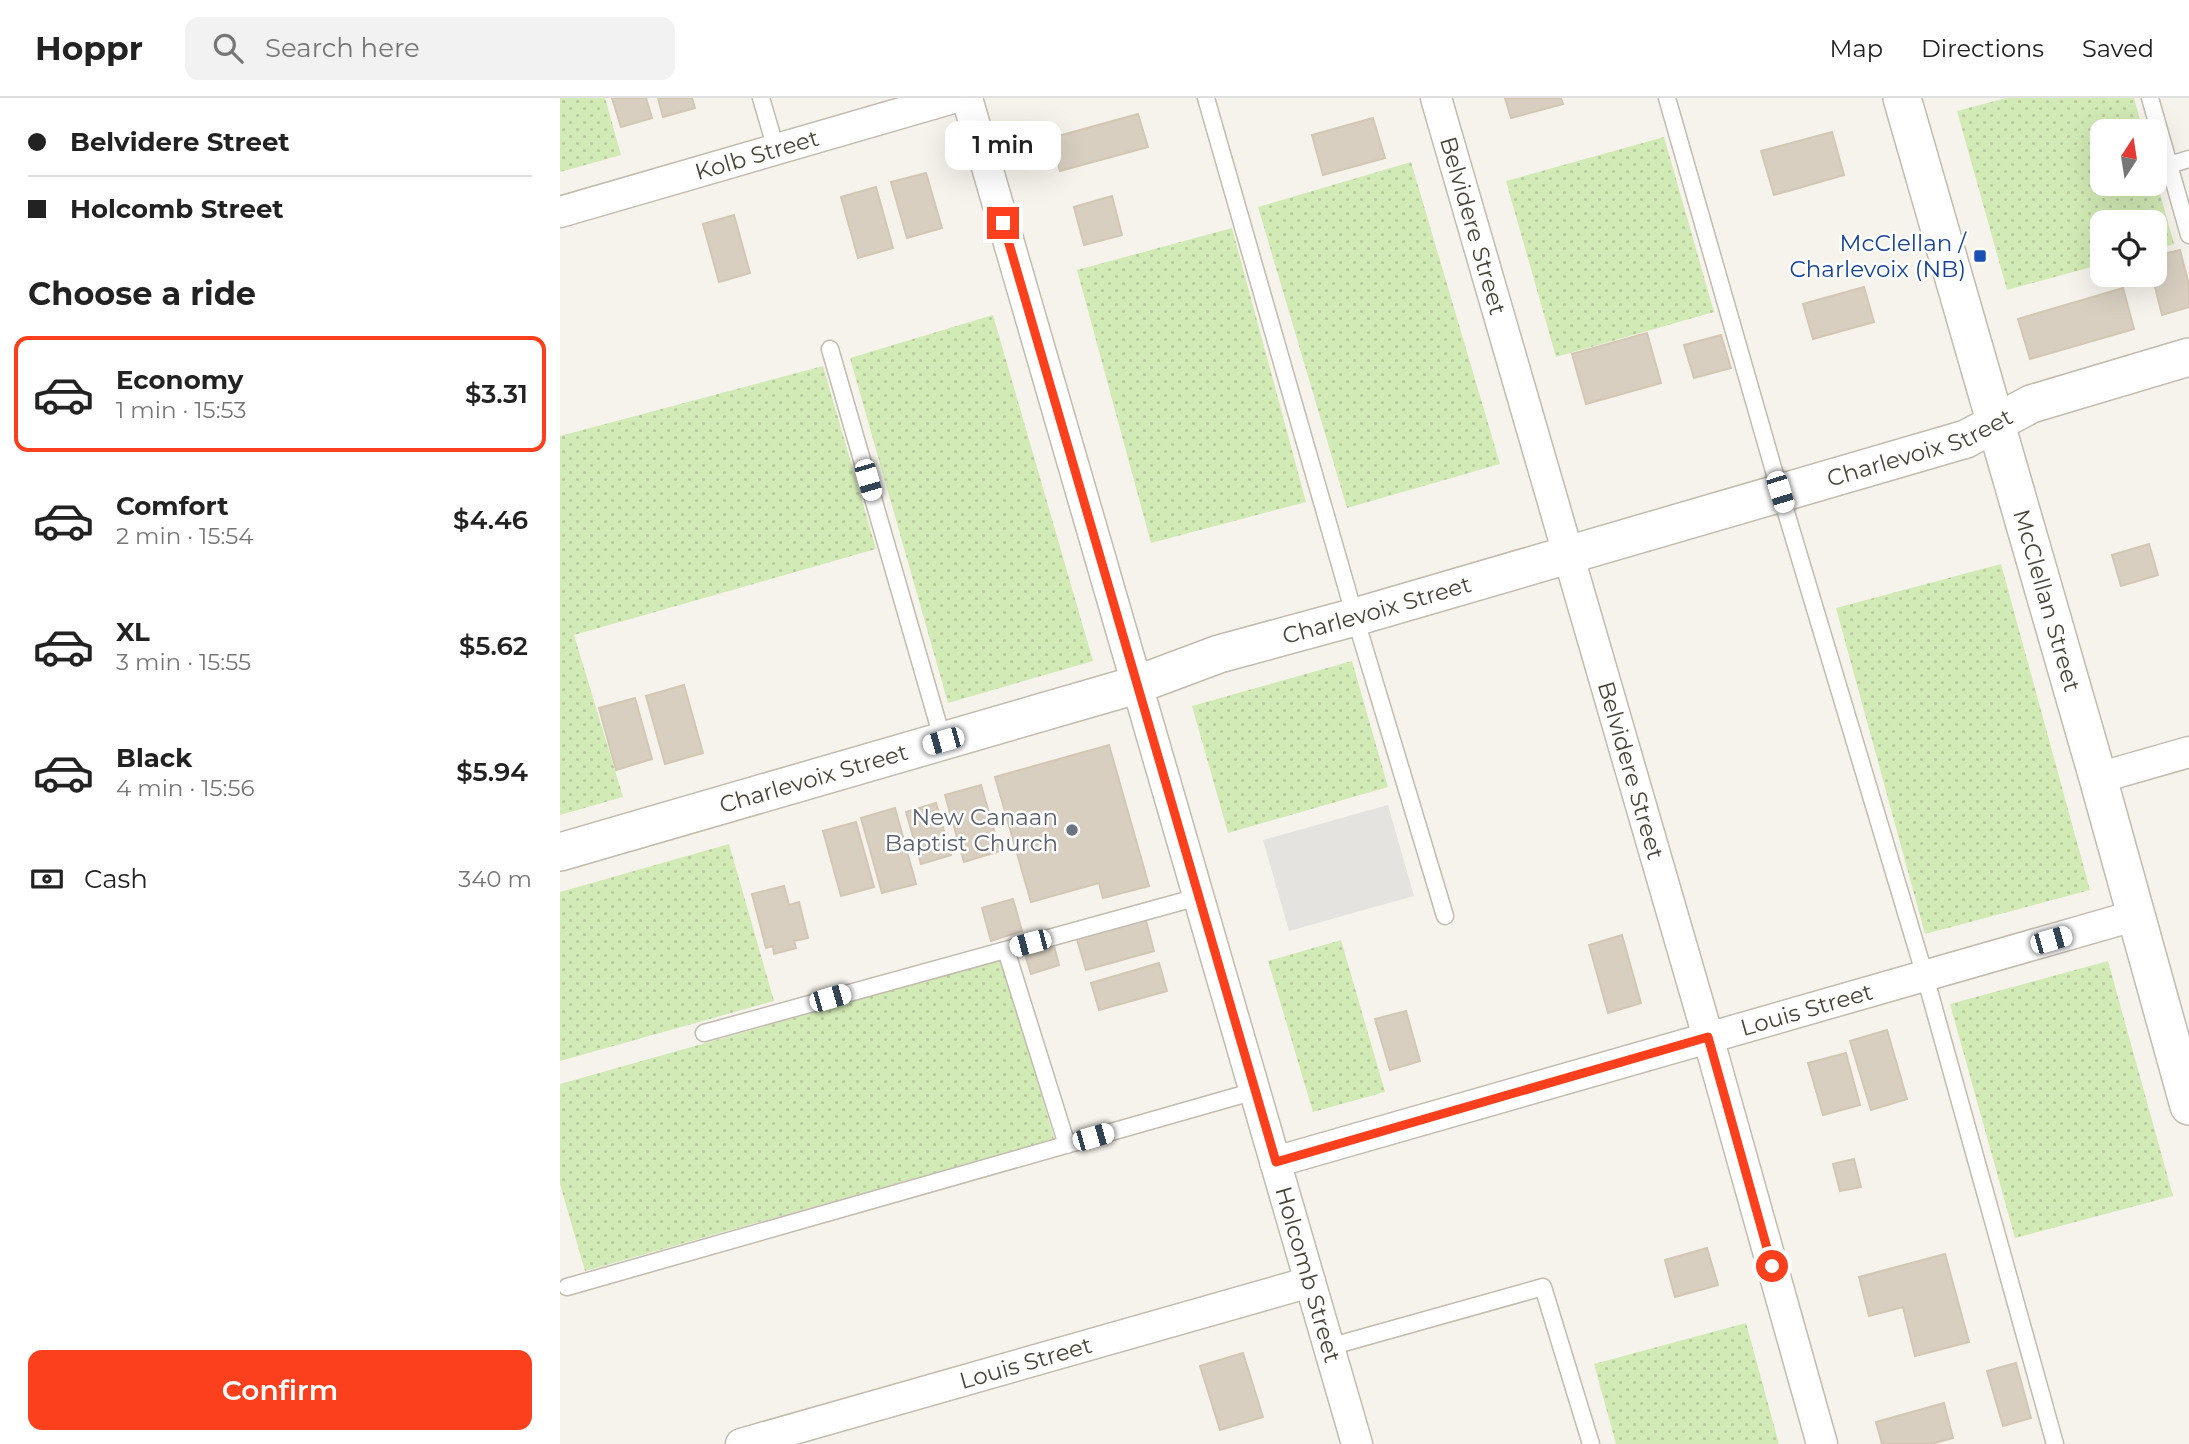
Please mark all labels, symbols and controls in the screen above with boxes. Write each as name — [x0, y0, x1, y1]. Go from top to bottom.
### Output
search box — [185, 17, 675, 80]
text: Hoppr — [35, 28, 143, 68]
icon: search — [209, 29, 247, 67]
text: Search here — [265, 32, 420, 64]
text: Map — [1830, 34, 1883, 63]
text: Directions — [1921, 34, 2044, 63]
text: Saved — [2082, 34, 2154, 63]
north arrow — [2090, 119, 2166, 196]
map controls — [2090, 119, 2167, 287]
callout: 1 min — [945, 122, 1061, 170]
street label: Kolb Street — [692, 124, 822, 186]
text: Belvidere Street — [70, 126, 290, 158]
text: 1 min — [972, 131, 1034, 159]
street label: Belvidere Street — [1434, 133, 1512, 318]
text: Holcomb Street — [70, 193, 284, 225]
route end — [987, 207, 1019, 239]
button: locate — [2090, 210, 2167, 287]
place label: McClellan / Charlevoix (NB) — [1789, 229, 1967, 283]
marker: McClellan / Charlevoix (NB) — [1972, 248, 1988, 264]
text: Choose a ride — [28, 274, 256, 313]
icon: car — [32, 363, 95, 426]
text: Economy — [116, 364, 243, 396]
text: $3.31 — [465, 378, 528, 410]
text: 1 min · 15:53 — [116, 396, 246, 424]
street label: Charlevoix Street — [1824, 403, 2017, 493]
car — [853, 457, 884, 503]
car — [1764, 469, 1797, 515]
icon: car — [32, 489, 95, 552]
text: Comfort — [116, 490, 228, 522]
text: $4.46 — [453, 504, 528, 536]
street label: McClellan Street — [2007, 506, 2086, 695]
text: 2 min · 15:54 — [116, 522, 254, 550]
street label: Charlevoix Street — [1279, 570, 1474, 650]
icon: car — [32, 615, 95, 678]
text: XL — [116, 616, 150, 648]
text: $5.62 — [459, 630, 528, 662]
text: 3 min · 15:55 — [116, 648, 251, 676]
street label: Belvidere Street — [1592, 678, 1670, 863]
car — [920, 725, 967, 757]
street label: Charlevoix Street — [716, 738, 911, 819]
icon: car — [32, 741, 95, 804]
text: Black — [116, 742, 192, 774]
text: $5.94 — [456, 756, 528, 788]
text: 4 min · 15:56 — [116, 774, 254, 802]
place label: New Canaan Baptist Church — [885, 803, 1058, 857]
marker: New Canaan Baptist Church — [1064, 822, 1080, 838]
icon: cash — [28, 860, 66, 898]
text: Cash — [84, 863, 148, 895]
text: 340 m — [458, 865, 532, 893]
car — [2028, 924, 2075, 956]
car — [1007, 927, 1054, 959]
street label: Louis Street — [1737, 977, 1876, 1042]
car — [807, 982, 854, 1014]
car — [1070, 1121, 1117, 1153]
street label: Holcomb Street — [1269, 1183, 1347, 1366]
route start — [1756, 1250, 1788, 1282]
street label: Louis Street — [956, 1331, 1095, 1395]
button: Confirm — [28, 1350, 532, 1430]

